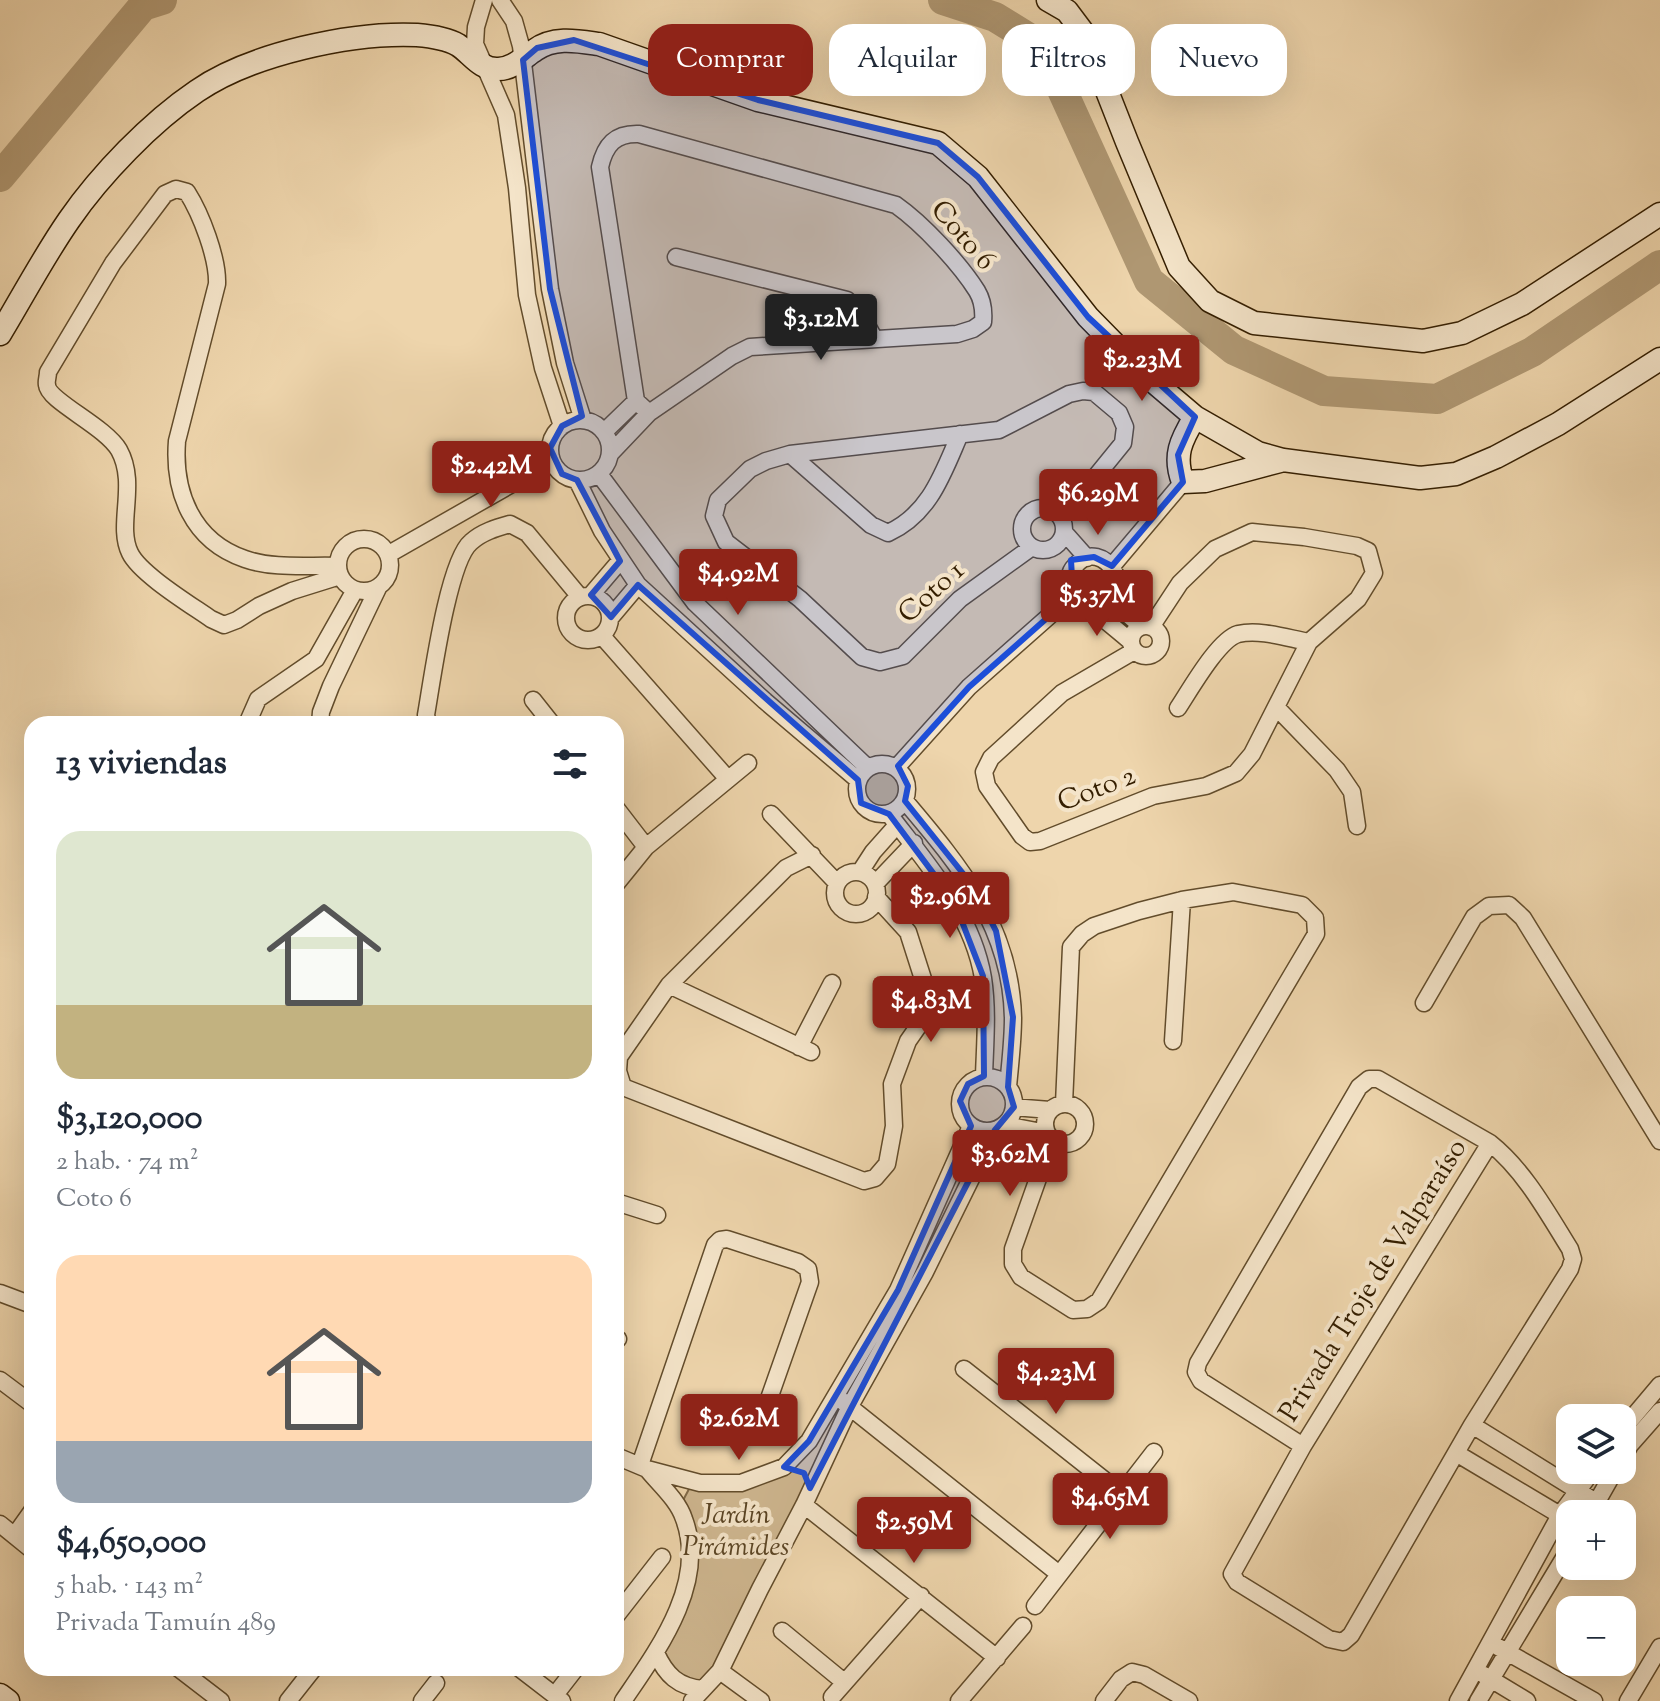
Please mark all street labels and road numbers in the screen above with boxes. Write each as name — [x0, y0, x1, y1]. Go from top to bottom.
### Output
street label: Coto 6 — [920, 192, 1004, 280]
street label: Coto 1 — [890, 552, 974, 634]
street label: Coto 2 — [1052, 757, 1142, 823]
street label: Privada Troje de Valparaíso — [1270, 1132, 1478, 1430]

